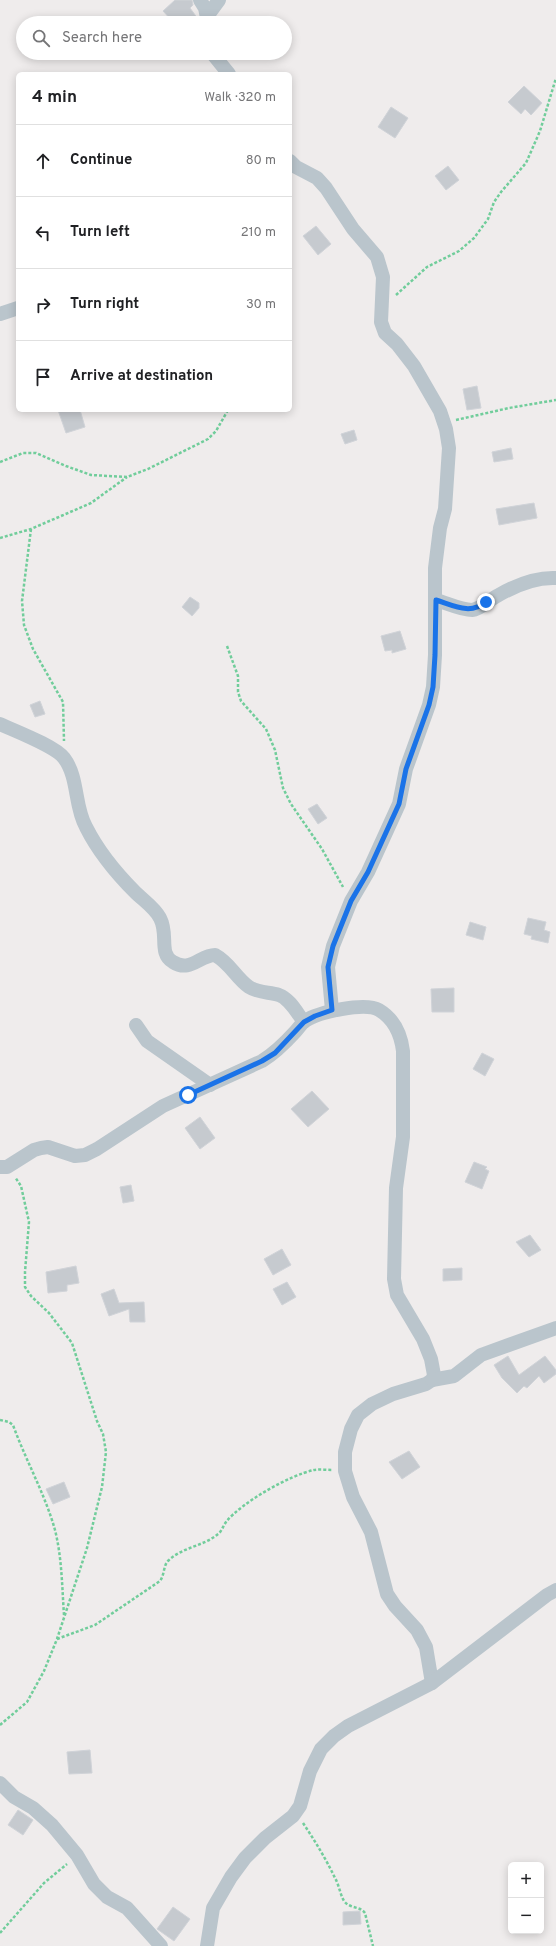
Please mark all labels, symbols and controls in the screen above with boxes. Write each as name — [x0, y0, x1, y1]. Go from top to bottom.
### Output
search box — [16, 16, 292, 60]
icon: search — [30, 27, 52, 49]
text: Search here — [62, 29, 142, 48]
text: 4 min — [32, 87, 77, 109]
text: Walk · 320 m — [204, 90, 276, 106]
icon: ahead — [32, 150, 54, 172]
text: Continue — [70, 151, 132, 170]
text: 80 m — [246, 153, 276, 169]
icon: left — [32, 222, 54, 244]
text: Turn left — [70, 223, 130, 242]
text: 210 m — [241, 225, 276, 241]
icon: right — [32, 294, 54, 316]
text: Turn right — [70, 295, 139, 314]
text: 30 m — [246, 297, 276, 313]
icon: arrive — [32, 366, 54, 388]
text: Arrive at destination — [70, 367, 213, 386]
route end — [477, 593, 495, 611]
route start — [179, 1086, 197, 1104]
map controls — [508, 1862, 544, 1934]
button: + — [508, 1862, 544, 1898]
button: − — [508, 1898, 544, 1934]

